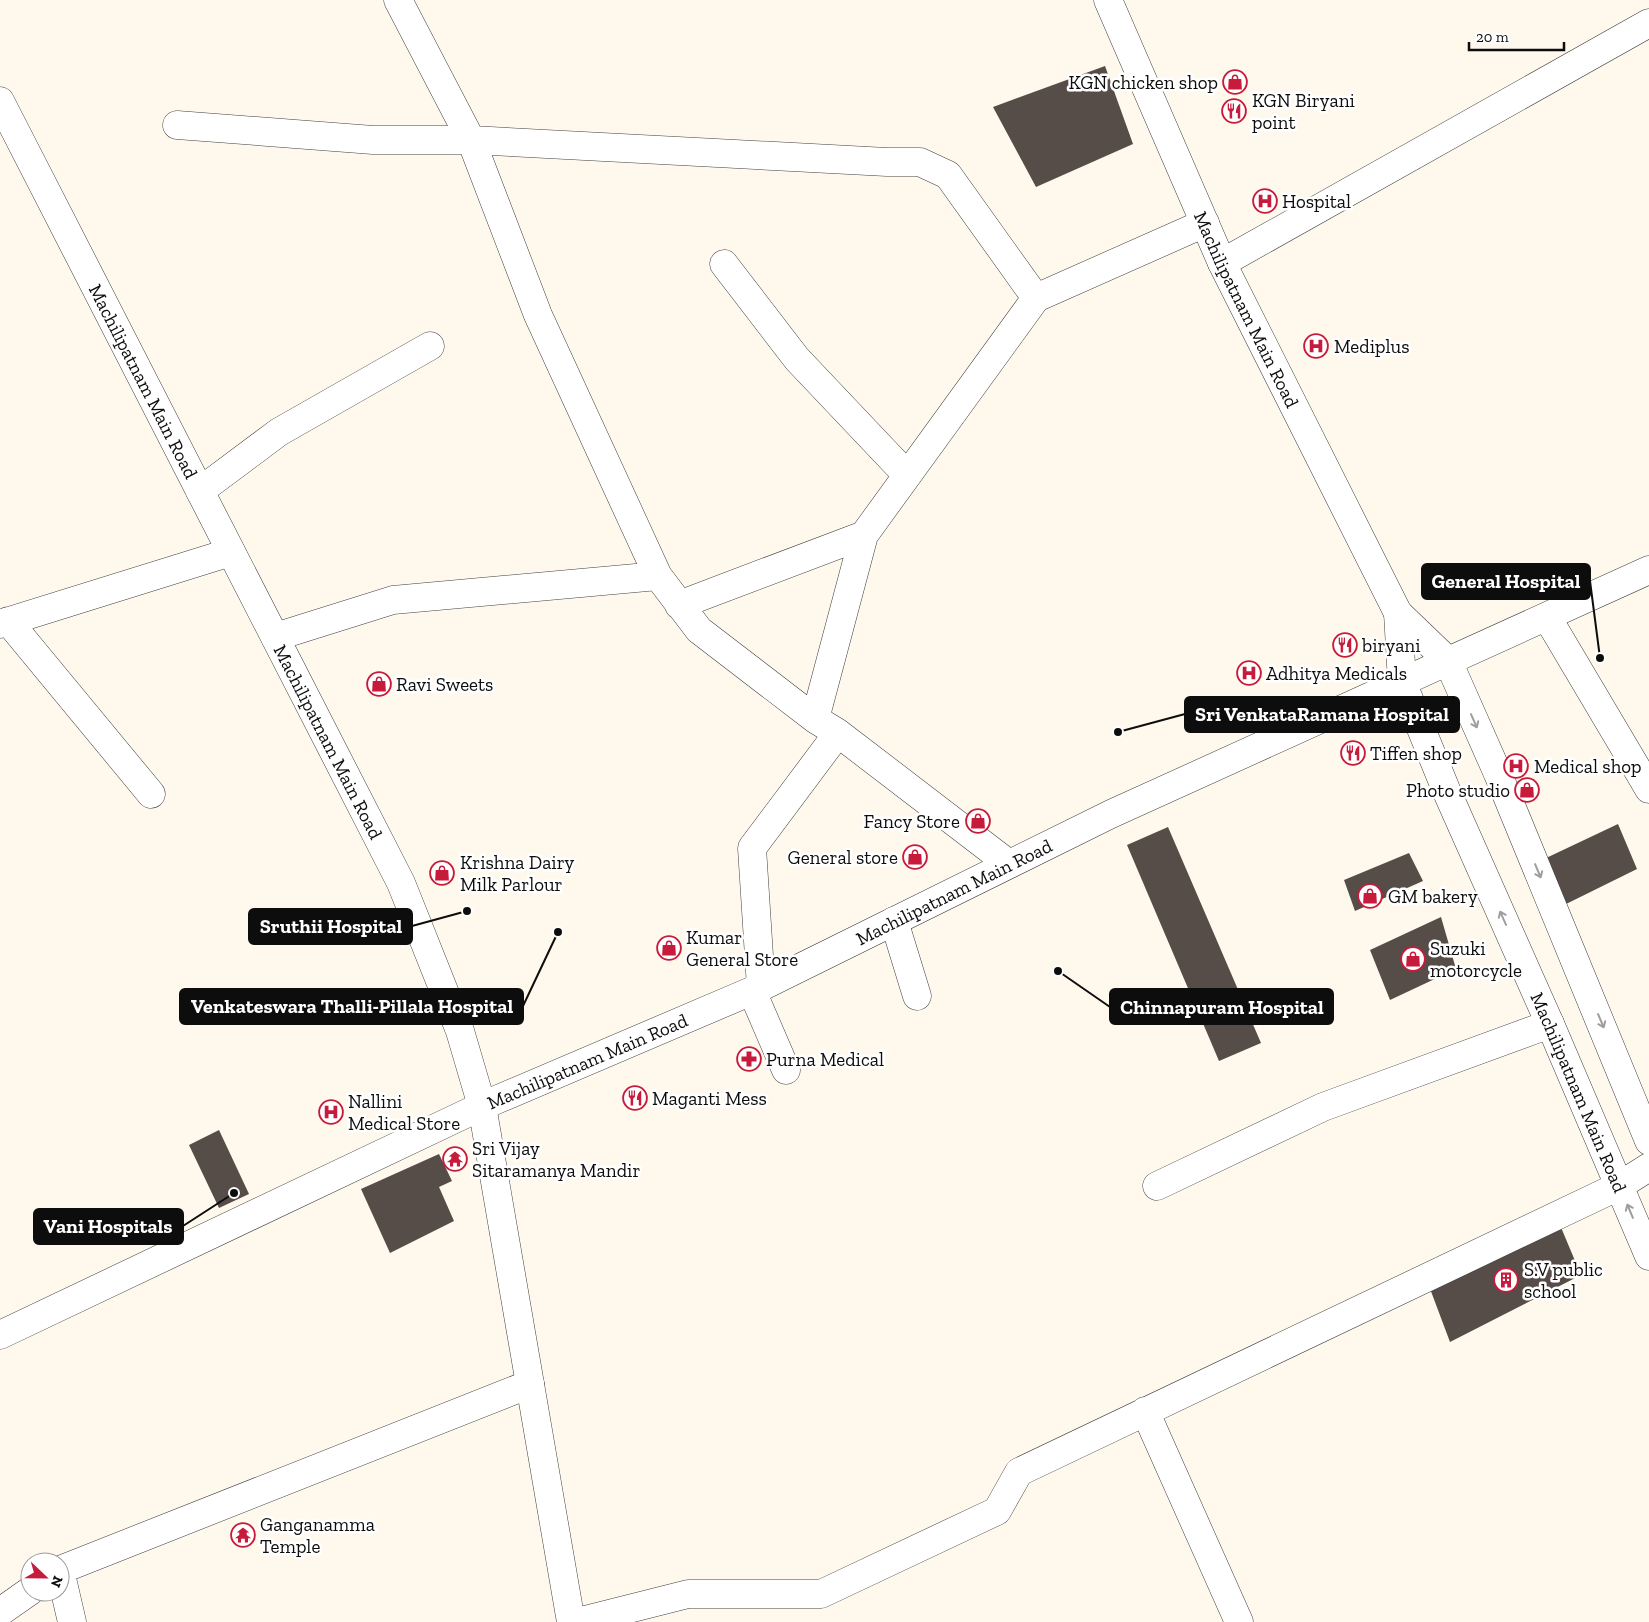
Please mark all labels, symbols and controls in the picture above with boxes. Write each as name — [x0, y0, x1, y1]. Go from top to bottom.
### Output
scale bar — [1469, 20, 1564, 52]
text: 20 m — [1476, 28, 1509, 46]
shop icon: KGN chicken shop — [1222, 69, 1248, 95]
place label: KGN chicken shop — [1069, 71, 1218, 94]
place label: KGN Biryani point — [1252, 89, 1355, 134]
restaurant icon: KGN Biryani point — [1221, 98, 1247, 124]
hospital icon: Hospital — [1252, 188, 1278, 214]
place label: Hospital — [1282, 190, 1351, 213]
street label: Machilipatnam Main Road — [1189, 208, 1304, 412]
street label: Machilipatnam Main Road — [84, 280, 203, 483]
hospital icon: Mediplus — [1303, 333, 1329, 359]
place label: Mediplus — [1334, 335, 1410, 358]
callout: General Hospital — [1422, 564, 1590, 599]
text: General Hospital — [1432, 569, 1581, 593]
restaurant icon: biryani — [1332, 632, 1358, 658]
place label: biryani — [1361, 634, 1421, 657]
street label: Machilipatnam Main Road — [269, 641, 388, 843]
hospital icon: Adhitya Medicals — [1236, 660, 1262, 686]
place label: Adhitya Medicals — [1266, 662, 1407, 685]
shop icon: Ravi Sweets — [366, 671, 392, 697]
place label: Ravi Sweets — [396, 673, 493, 696]
callout: Sri VenkataRamana Hospital — [1185, 697, 1459, 732]
text: Sri VenkataRamana Hospital — [1195, 702, 1449, 726]
one-way arrow — [1470, 713, 1480, 728]
restaurant icon: Tiffen shop — [1340, 740, 1366, 766]
place label: Tiffen shop — [1370, 742, 1462, 765]
hospital icon: Medical shop — [1503, 753, 1529, 779]
place label: Medical shop — [1534, 755, 1641, 778]
shop icon: Photo studio — [1514, 777, 1540, 803]
place label: Photo studio — [1406, 779, 1510, 802]
shop icon: Fancy Store — [965, 808, 991, 834]
place label: Fancy Store — [863, 810, 960, 833]
street label: Machilipatnam Main Road — [852, 833, 1056, 950]
shop icon: General store — [902, 844, 928, 870]
place label: General store — [788, 846, 898, 869]
place label: Krishna Dairy Milk Parlour — [460, 851, 575, 896]
shop icon: Krishna Dairy Milk Parlour — [429, 860, 455, 886]
one-way arrow — [1534, 863, 1544, 878]
shop icon: GM bakery — [1357, 883, 1383, 909]
place label: GM bakery — [1388, 885, 1478, 908]
callout: Sruthii Hospital — [249, 909, 412, 944]
one-way arrow — [1497, 911, 1507, 926]
text: Sruthii Hospital — [260, 914, 403, 938]
place label: Kumar General Store — [686, 926, 798, 971]
shop icon: Kumar General Store — [656, 935, 682, 961]
place label: Suzuki motorcycle — [1430, 937, 1522, 982]
shop icon: Suzuki motorcycle — [1400, 946, 1426, 972]
callout: Venkateswara Thalli-Pillala Hospital — [180, 989, 523, 1024]
callout: Chinnapuram Hospital — [1110, 989, 1333, 1024]
street label: Machilipatnam Main Road — [1526, 989, 1632, 1196]
text: Venkateswara Thalli-Pillala Hospital — [191, 994, 513, 1018]
text: Chinnapuram Hospital — [1120, 995, 1324, 1019]
street label: Machilipatnam Main Road — [484, 1008, 691, 1114]
one-way arrow — [1596, 1013, 1606, 1028]
pharmacy icon: Purna Medical — [736, 1046, 762, 1072]
place label: Purna Medical — [766, 1048, 884, 1071]
restaurant icon: Maganti Mess — [622, 1085, 648, 1111]
place label: Maganti Mess — [652, 1087, 767, 1110]
place label: Nallini Medical Store — [348, 1090, 460, 1135]
hospital icon: Nallini Medical Store — [318, 1099, 344, 1125]
place label: Sri Vijay Sitaramanya Mandir — [472, 1137, 640, 1182]
temple icon: Sri Vijay Sitaramanya Mandir — [442, 1146, 468, 1172]
one-way arrow — [1624, 1204, 1634, 1219]
callout: Vani Hospitals — [34, 1209, 183, 1244]
text: Vani Hospitals — [44, 1214, 172, 1238]
place label: S.V public school — [1524, 1258, 1603, 1303]
building icon: S.V public school — [1493, 1267, 1519, 1293]
place label: Ganganamma Temple — [260, 1513, 375, 1558]
temple icon: Ganganamma Temple — [230, 1522, 256, 1548]
north arrow — [20, 1552, 70, 1602]
text: N — [47, 1574, 66, 1590]

